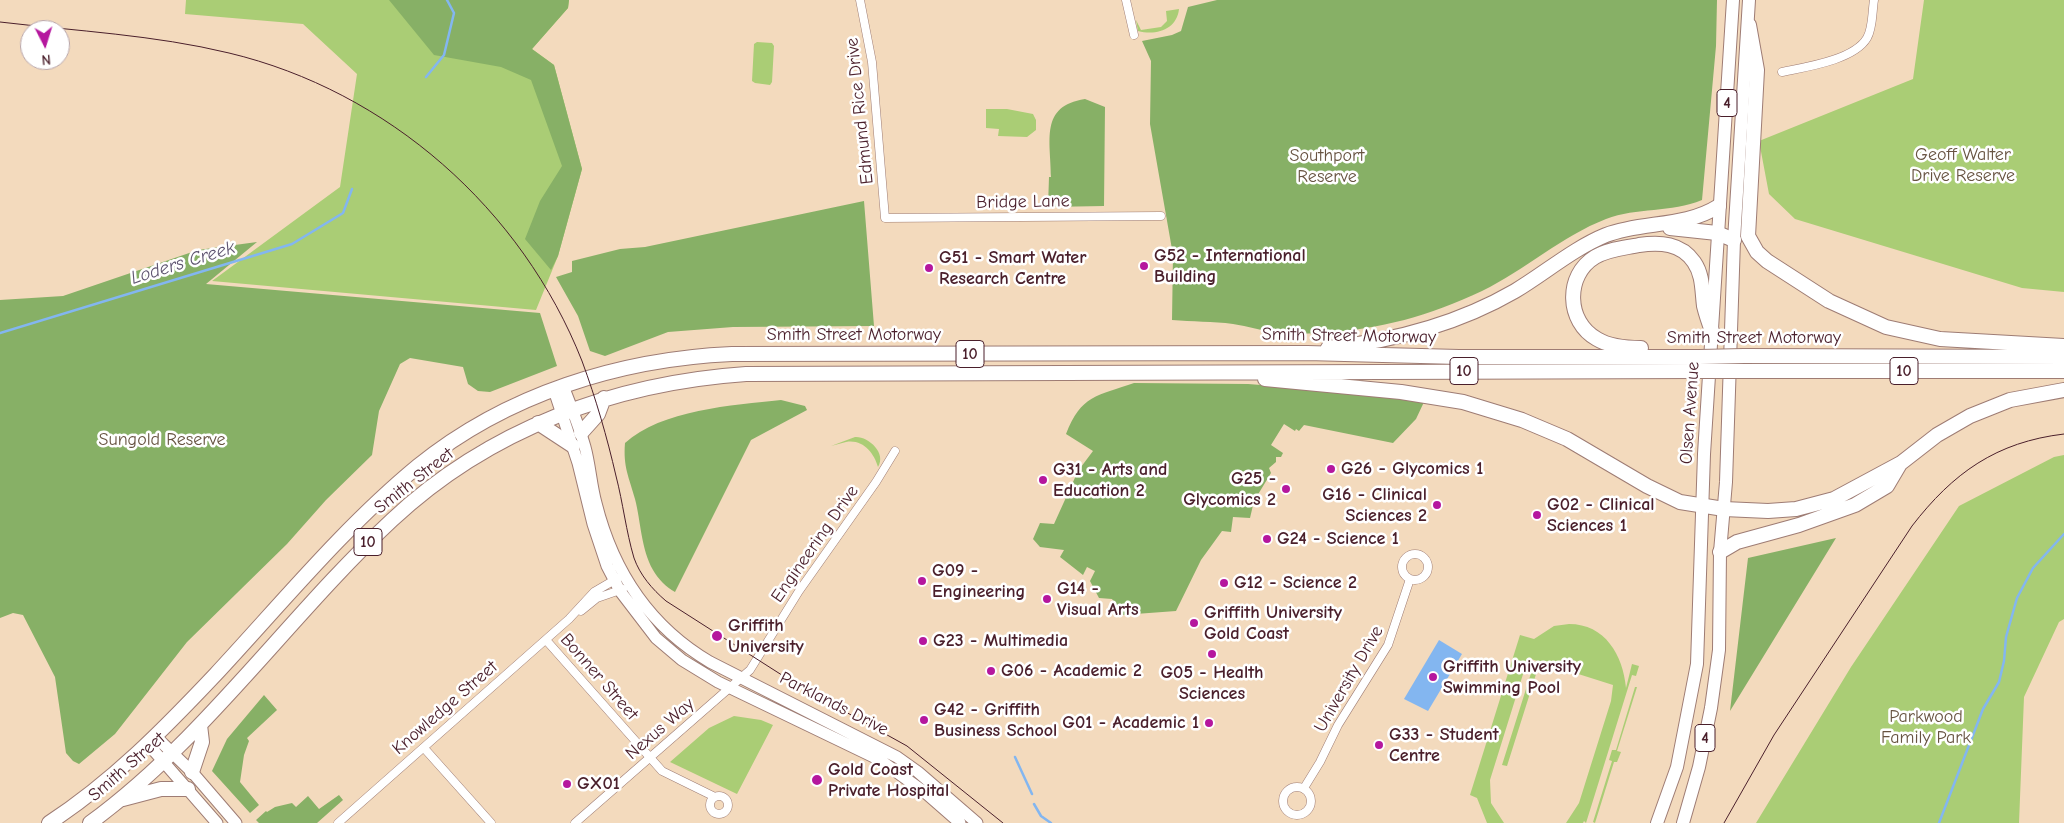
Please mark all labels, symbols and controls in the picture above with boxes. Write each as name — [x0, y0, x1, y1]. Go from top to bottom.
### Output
north arrow — [20, 20, 70, 70]
street label: Edmund Rice Drive — [842, 37, 878, 185]
text: N — [41, 51, 52, 68]
road number: 4 — [1717, 90, 1737, 116]
park label: Geoff Walter Drive Reserve — [1911, 144, 2015, 186]
park label: Southport Reserve — [1290, 145, 1364, 188]
street label: Bridge Lane — [976, 190, 1070, 214]
water label: Loders Creek — [128, 236, 238, 290]
place label: G52 - International Building — [1154, 245, 1306, 288]
place label: G51 - Smart Water Research Centre — [939, 247, 1086, 290]
marker: G52 - International Building — [1138, 260, 1150, 272]
marker: G51 - Smart Water Research Centre — [923, 262, 935, 274]
street label: Smith Street Motorway — [767, 324, 941, 346]
street label: Smith Street Motorway — [1262, 324, 1436, 348]
street label: Smith Street Motorway — [1667, 327, 1841, 349]
road number: 10 — [956, 340, 984, 368]
road number: 10 — [1450, 358, 1478, 384]
road number: 10 — [1890, 358, 1918, 384]
street label: Olsen Avenue — [1676, 361, 1704, 465]
park label: Sungold Reserve — [99, 429, 225, 451]
street label: Smith Street — [370, 443, 458, 519]
place label: G26 - Glycomics 1 — [1341, 458, 1483, 480]
place label: G31 - Arts and Education 2 — [1053, 459, 1167, 502]
marker: G26 - Glycomics 1 — [1325, 463, 1337, 475]
place label: G25 - Glycomics 2 — [1183, 468, 1276, 510]
marker: G31 - Arts and Education 2 — [1037, 474, 1049, 486]
street label: Engineering Drive — [767, 481, 863, 607]
marker: G25 - Glycomics 2 — [1280, 483, 1292, 495]
place label: G16 - Clinical Sciences 2 — [1322, 484, 1427, 526]
place label: G02 - Clinical Sciences 1 — [1547, 494, 1655, 536]
marker: G16 - Clinical Sciences 2 — [1431, 499, 1443, 511]
marker: G02 - Clinical Sciences 1 — [1531, 509, 1543, 521]
road number: 10 — [354, 528, 382, 556]
place label: G24 - Science 1 — [1277, 528, 1399, 550]
marker: G24 - Science 1 — [1261, 533, 1273, 545]
place label: G09 - Engineering — [932, 560, 1025, 602]
place label: G12 - Science 2 — [1234, 572, 1357, 594]
marker: G09 - Engineering — [916, 575, 928, 587]
marker: G12 - Science 2 — [1218, 577, 1230, 589]
place label: G14 - Visual Arts — [1057, 578, 1139, 620]
marker: G14 - Visual Arts — [1041, 593, 1053, 605]
place label: Griffith University Gold Coast — [1204, 602, 1342, 644]
place label: Griffith University — [728, 615, 804, 658]
marker: Griffith University Gold Coast — [1188, 617, 1200, 629]
street label: University Drive — [1310, 622, 1388, 736]
street label: Bonner Street — [555, 629, 643, 725]
marker: Griffith University — [710, 629, 724, 643]
place label: G23 - Multimedia — [933, 630, 1068, 652]
marker: G23 - Multimedia — [917, 635, 929, 647]
marker: G05 - Health Sciences — [1206, 648, 1218, 660]
street label: Knowledge Street — [388, 656, 502, 760]
place label: Griffith University Swimming Pool — [1443, 656, 1581, 699]
place label: G06 - Academic 2 — [1001, 660, 1142, 682]
place label: G05 - Health Sciences — [1160, 662, 1264, 704]
marker: G06 - Academic 2 — [985, 665, 997, 677]
street label: Parklands Drive — [776, 667, 892, 741]
marker: Griffith University Swimming Pool — [1427, 671, 1439, 683]
street label: Nexus Way — [621, 693, 699, 765]
place label: G42 - Griffith Business School — [934, 699, 1057, 742]
park label: Parkwood Family Park — [1881, 706, 1971, 749]
place label: G01 - Academic 1 — [1062, 712, 1199, 734]
marker: G42 - Griffith Business School — [918, 714, 930, 726]
marker: G01 - Academic 1 — [1203, 717, 1215, 729]
place label: G33 - Student Centre — [1389, 724, 1499, 766]
road number: 4 — [1695, 724, 1715, 751]
street label: Smith Street — [84, 728, 170, 806]
marker: G33 - Student Centre — [1373, 739, 1385, 751]
place label: Gold Coast Private Hospital — [828, 759, 949, 802]
place label: GX01 — [577, 773, 620, 795]
marker: Gold Coast Private Hospital — [810, 773, 824, 787]
marker: GX01 — [561, 778, 573, 790]

